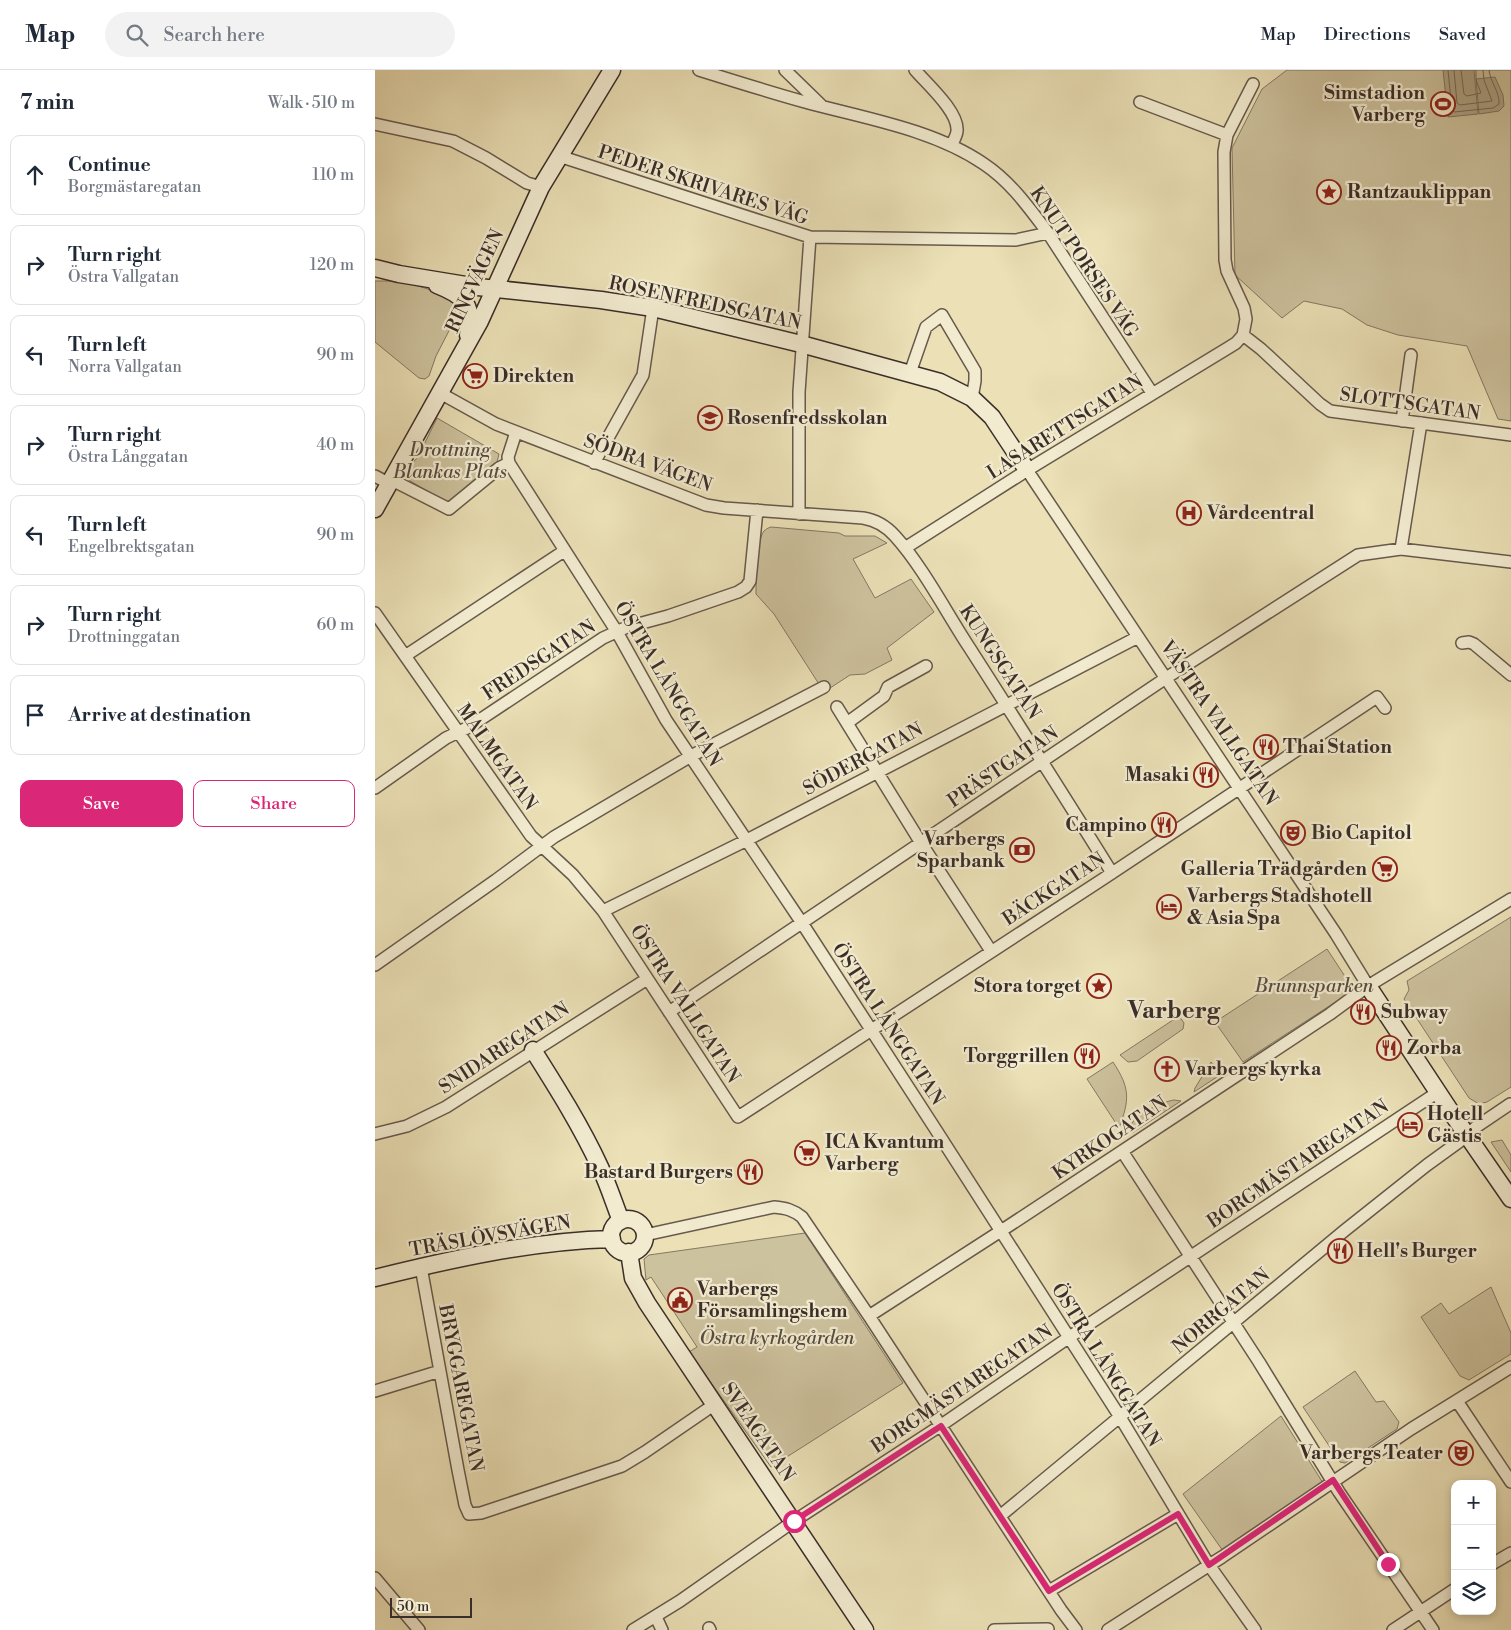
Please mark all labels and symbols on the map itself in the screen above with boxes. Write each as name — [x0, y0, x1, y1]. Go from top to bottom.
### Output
place label: Simstadion Varberg — [1324, 81, 1426, 127]
sports icon: Simstadion Varberg — [1430, 91, 1456, 117]
street label: PEDER SKRIVARES VÄG — [595, 139, 811, 230]
place icon: Rantzauklippan — [1316, 179, 1342, 205]
place label: Rantzauklippan — [1347, 180, 1492, 204]
street label: KNUT PORSES VÄG — [1025, 181, 1144, 342]
street label: RINGVÄGEN — [440, 225, 509, 337]
street label: ROSENFREDSGATAN — [607, 271, 803, 335]
supermarket icon: Direkten — [462, 363, 488, 389]
place label: Direkten — [493, 364, 575, 388]
street label: LASARETTSGATAN — [983, 369, 1147, 485]
street label: SLOTTSGATAN — [1338, 382, 1482, 426]
school or university icon: Rosenfredsskolan — [697, 405, 723, 431]
place label: Rosenfredsskolan — [727, 406, 888, 430]
street label: SÖDRA VÄGEN — [580, 428, 716, 497]
park label: Drottning Blankas Plats — [392, 438, 507, 484]
hospital icon: Vårdcentral — [1176, 500, 1202, 526]
place label: Vårdcentral — [1206, 501, 1315, 525]
street label: ÖSTRA LÅNGGATAN — [609, 596, 728, 771]
street label: KUNGSGATAN — [954, 600, 1046, 724]
street label: FREDSGATAN — [478, 614, 600, 706]
street label: VÄSTRA VALLGATAN — [1154, 635, 1284, 810]
street label: MALMGATAN — [451, 699, 543, 815]
street label: SÖDERGATAN — [798, 716, 927, 801]
street label: PRÄSTGATAN — [942, 720, 1063, 813]
restaurant icon: Thai Station — [1253, 734, 1279, 760]
place label: Thai Station — [1283, 735, 1392, 759]
restaurant icon: Masaki — [1193, 762, 1219, 788]
place label: Masaki — [1125, 763, 1189, 787]
restaurant icon: Campino — [1151, 812, 1177, 838]
place label: Campino — [1065, 813, 1147, 837]
theatre icon: Bio Capitol — [1280, 820, 1306, 846]
place label: Bio Capitol — [1311, 821, 1412, 845]
place label: Varbergs Sparbank — [917, 827, 1005, 873]
bank icon: Varbergs Sparbank — [1009, 837, 1035, 863]
street label: BÄCKGATAN — [997, 846, 1110, 932]
supermarket icon: Galleria Trädgården — [1372, 856, 1398, 882]
place label: Galleria Trädgården — [1180, 857, 1367, 881]
place label: Varbergs Stadshotell & Asia Spa — [1186, 884, 1372, 930]
hotel icon: Varbergs Stadshotell & Asia Spa — [1156, 894, 1182, 920]
street label: ÖSTRA VALLGATAN — [625, 920, 746, 1088]
street label: ÖSTRA LÅNGGATAN — [827, 938, 950, 1110]
place icon: Stora torget — [1086, 973, 1112, 999]
place label: Stora torget — [974, 974, 1081, 998]
park label: Brunnsparken — [1254, 974, 1374, 998]
district label: Varberg — [1127, 996, 1222, 1026]
street label: SNIDAREGATAN — [434, 997, 574, 1099]
restaurant icon: Subway — [1350, 999, 1376, 1025]
place label: Subway — [1381, 1000, 1449, 1024]
restaurant icon: Zorba — [1376, 1035, 1402, 1061]
place label: Zorba — [1407, 1036, 1462, 1060]
restaurant icon: Torggrillen — [1074, 1043, 1100, 1069]
place label: Torggrillen — [964, 1044, 1069, 1068]
church icon: Varbergs kyrka — [1154, 1056, 1180, 1082]
place label: Varbergs kyrka — [1184, 1057, 1322, 1081]
street label: KYRKOGATAN — [1048, 1091, 1172, 1185]
street label: BORGMÄSTAREGATAN — [1201, 1094, 1393, 1234]
place label: Hotell Gästis — [1427, 1102, 1483, 1148]
hotel icon: Hotell Gästis — [1397, 1112, 1423, 1138]
place label: ICA Kvantum Varberg — [824, 1130, 944, 1176]
supermarket icon: ICA Kvantum Varberg — [794, 1140, 820, 1166]
restaurant icon: Bastard Burgers — [737, 1159, 763, 1185]
place label: Bastard Burgers — [584, 1160, 733, 1184]
street label: TRÄSLÖVSVÄGEN — [407, 1209, 573, 1262]
restaurant icon: Hell's Burger — [1327, 1238, 1353, 1264]
place label: Hell's Burger — [1357, 1239, 1478, 1263]
street label: NORRGATAN — [1167, 1263, 1275, 1359]
place label: Varbergs Församlingshem — [696, 1277, 847, 1323]
street label: ÖSTRA LÅNGGATAN — [1046, 1278, 1167, 1451]
public building icon: Varbergs Församlingshem — [667, 1287, 693, 1313]
street label: BRYGGAREGATAN — [433, 1301, 489, 1474]
street label: BORGMÄSTAREGATAN — [865, 1319, 1057, 1459]
park label: Östra kyrkogården — [700, 1325, 855, 1350]
street label: SVEAGATAN — [716, 1378, 800, 1486]
theatre icon: Varbergs Teater — [1448, 1440, 1474, 1466]
place label: Varbergs Teater — [1299, 1441, 1443, 1465]
route start — [783, 1510, 806, 1533]
route end — [1377, 1553, 1400, 1576]
scale bar — [390, 1595, 473, 1618]

